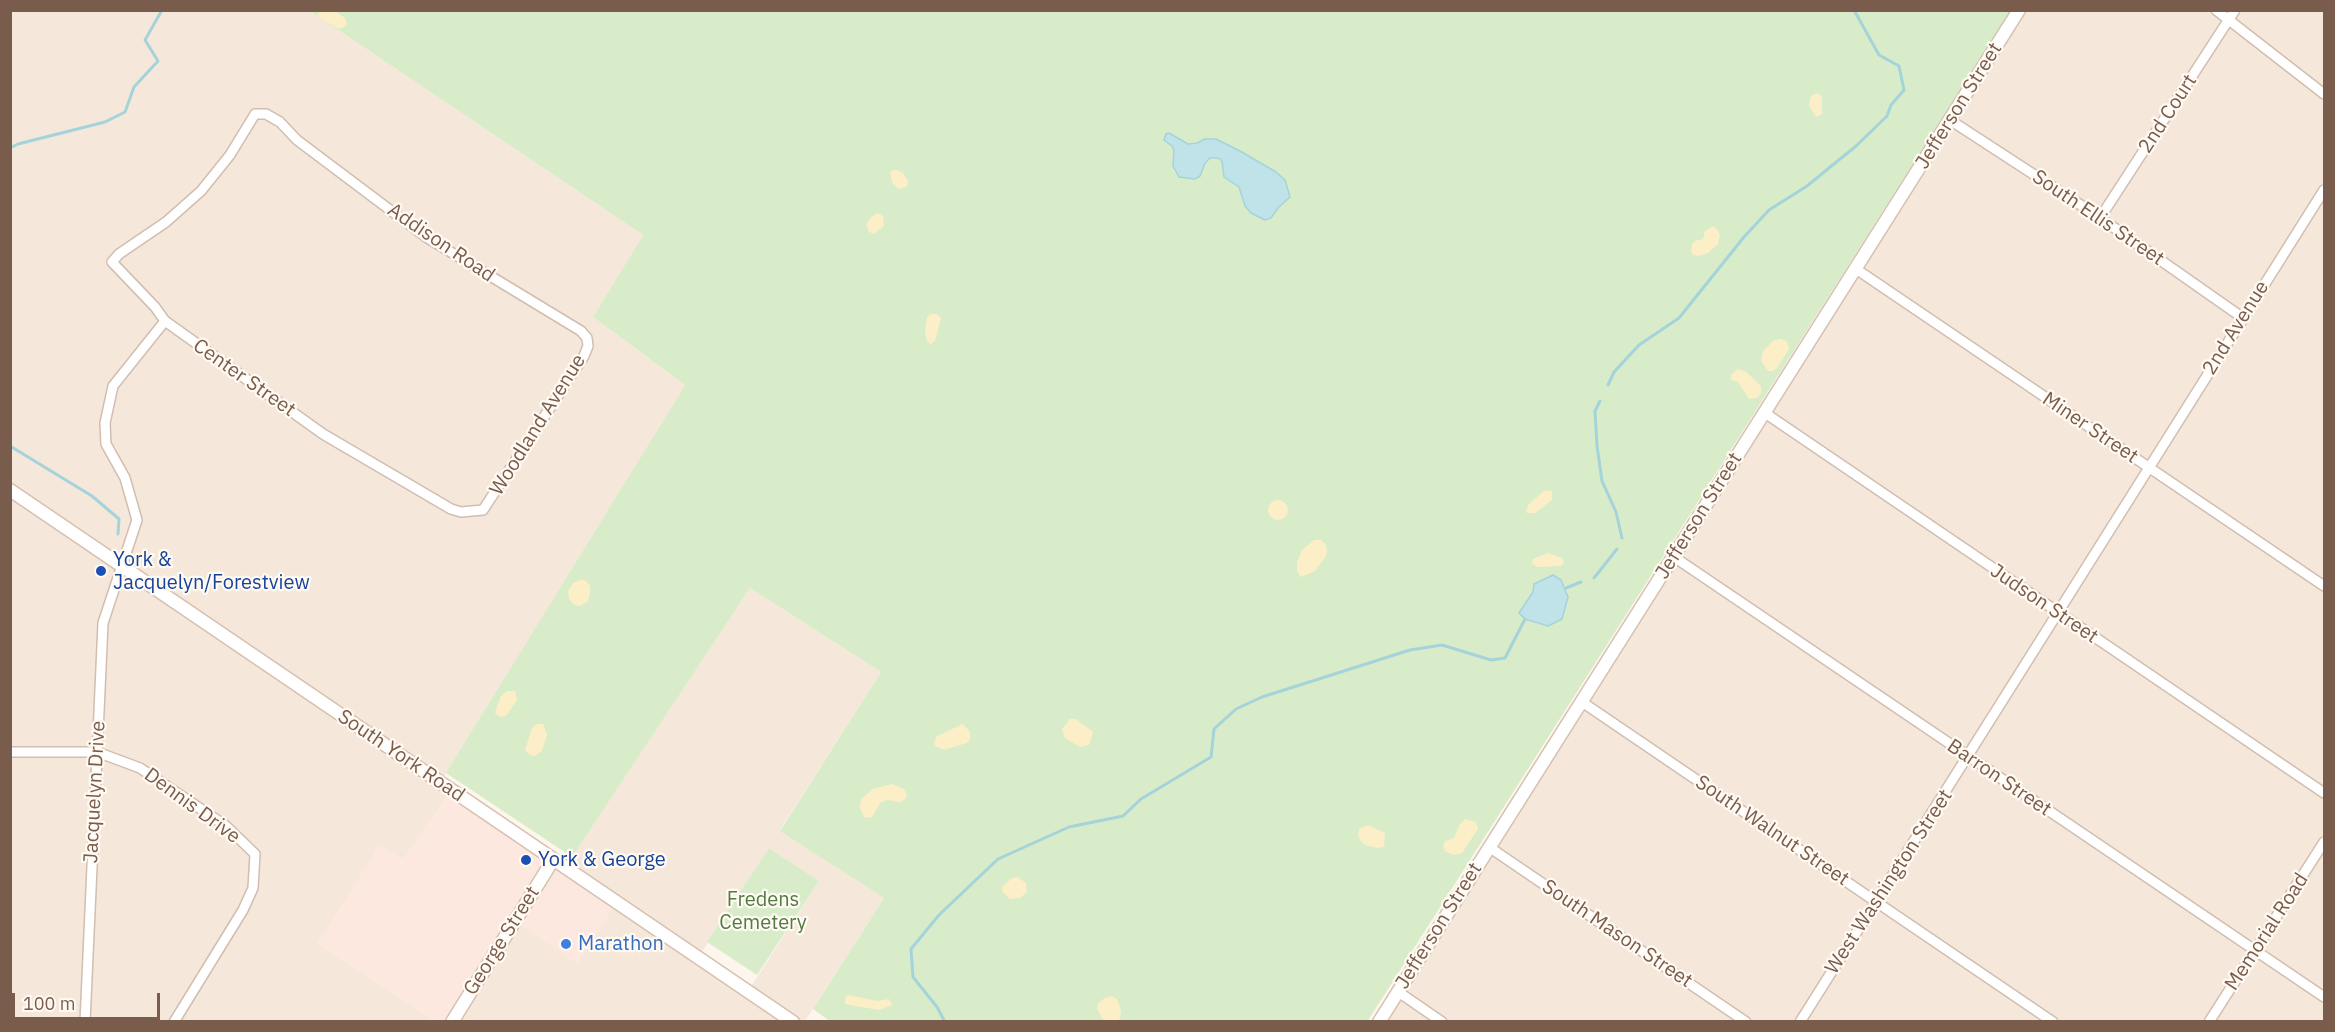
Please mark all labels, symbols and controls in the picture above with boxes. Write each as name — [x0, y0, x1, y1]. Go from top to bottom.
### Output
street label: Jefferson Street — [1911, 38, 2007, 174]
street label: 2nd Court — [2134, 70, 2202, 158]
street label: South Ellis Street — [2027, 165, 2169, 271]
street label: Addison Road — [383, 198, 499, 288]
street label: 2nd Avenue — [2198, 276, 2274, 380]
street label: Center Street — [188, 334, 300, 422]
street label: Woodland Avenue — [485, 350, 591, 500]
street label: Miner Street — [2037, 387, 2143, 469]
street label: Jefferson Street — [1651, 448, 1747, 584]
place label: York & Jacquelyn/Forestview — [113, 548, 310, 595]
street label: Judson Street — [1985, 559, 2103, 649]
marker: York & Jacquelyn/Forestview — [94, 564, 108, 578]
street label: South York Road — [333, 705, 469, 807]
street label: Jacquelyn Drive — [79, 720, 111, 864]
street label: Barron Street — [1942, 734, 2056, 822]
street label: Dennis Drive — [139, 763, 245, 849]
street label: South Walnut Street — [1691, 771, 1853, 891]
street label: West Washington Street — [1820, 785, 1958, 979]
place label: York & George — [538, 848, 666, 872]
marker: York & George — [519, 853, 533, 867]
street label: Jefferson Street — [1391, 858, 1487, 994]
street label: Memorial Road — [2220, 869, 2314, 995]
street label: South Mason Street — [1537, 875, 1697, 993]
street label: George Street — [459, 882, 545, 1000]
park label: Fredens Cemetery — [719, 888, 807, 935]
place label: Marathon — [578, 932, 664, 956]
marker: Marathon — [559, 937, 573, 951]
scale bar — [15, 981, 164, 1019]
text: 100 m — [23, 992, 75, 1015]

